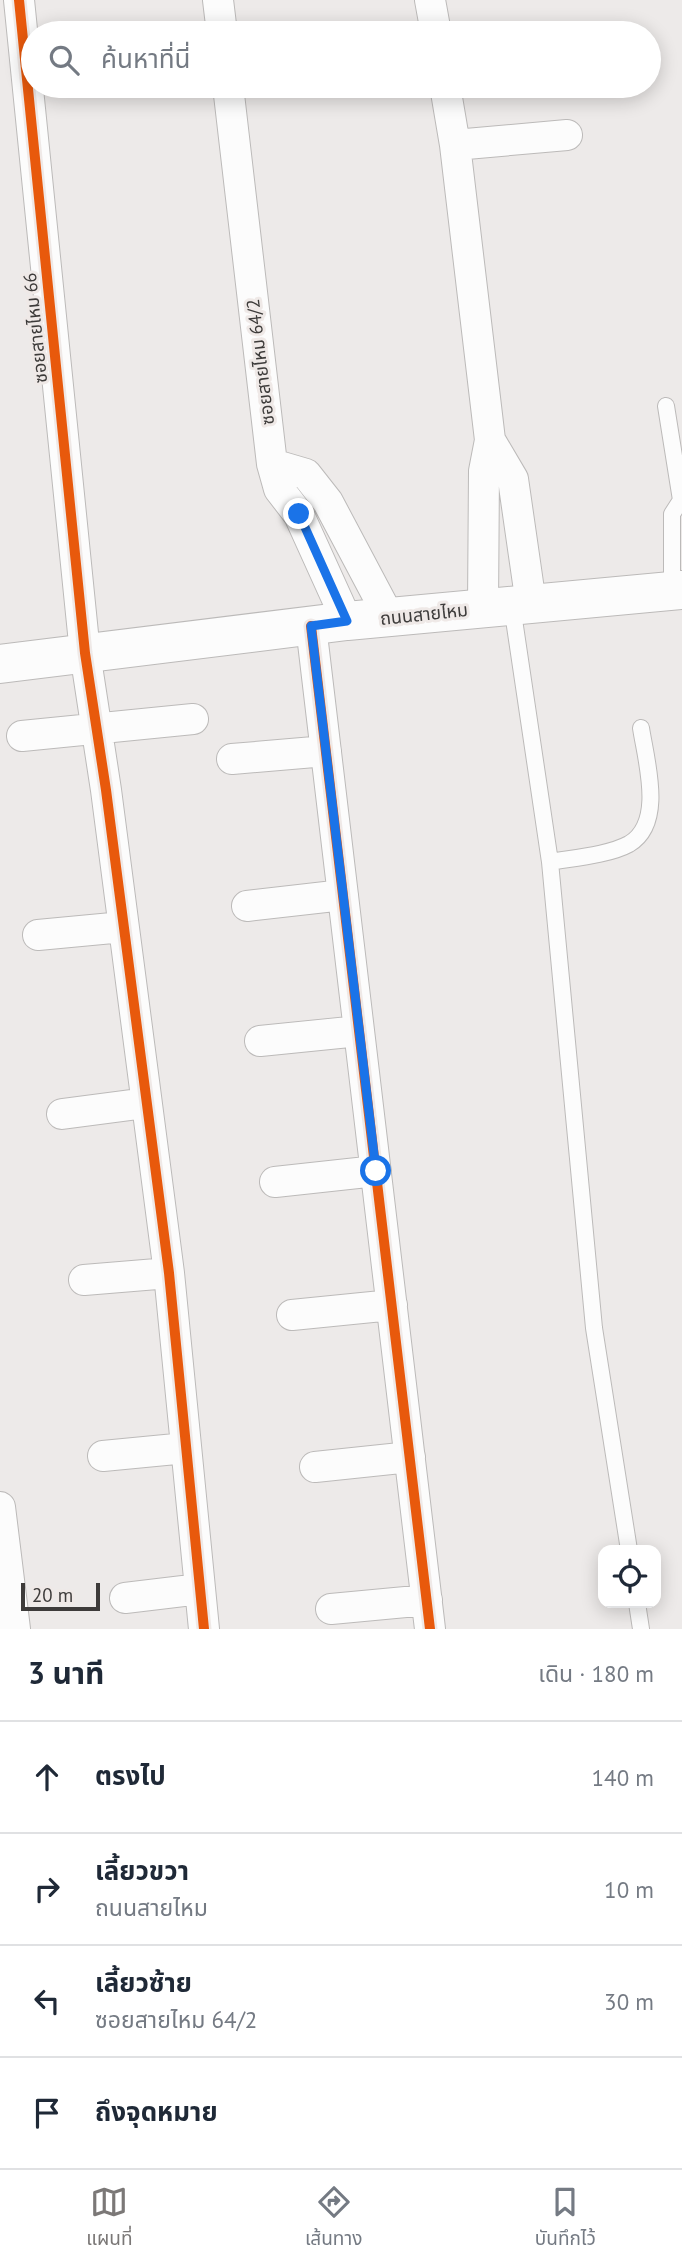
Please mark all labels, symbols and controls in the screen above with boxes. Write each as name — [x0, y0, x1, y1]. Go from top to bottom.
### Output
search box — [21, 21, 661, 98]
icon: search — [45, 41, 83, 79]
text: ค้นหาที่นี่ — [101, 42, 191, 75]
street label: ซอยสายไหม 66 — [18, 272, 52, 384]
street label: ซอยสายไหม 64/2 — [241, 298, 279, 426]
route end — [283, 498, 314, 529]
street label: ถนนสายไหม — [379, 598, 469, 630]
route start — [360, 1155, 391, 1186]
map controls — [598, 1545, 661, 1608]
button: locate — [598, 1545, 661, 1608]
scale bar — [21, 1580, 100, 1612]
text: 20 m — [32, 1583, 73, 1607]
text: 3 นาที — [28, 1653, 104, 1692]
text: เดิน · 180 m — [538, 1659, 654, 1688]
icon: ahead — [28, 1758, 66, 1796]
text: ตรงไป — [95, 1759, 166, 1792]
text: 140 m — [592, 1763, 654, 1792]
text: เลี้ยวขวา — [95, 1854, 189, 1887]
icon: right — [28, 1870, 66, 1908]
text: 10 m — [604, 1875, 654, 1904]
text: ถนนสายไหม — [95, 1893, 208, 1922]
text: เลี้ยวซ้าย — [95, 1966, 192, 1999]
icon: left — [28, 1982, 66, 2020]
text: 30 m — [604, 1987, 654, 2016]
text: ซอยสายไหม 64/2 — [95, 2005, 257, 2034]
icon: arrive — [28, 2094, 66, 2132]
text: ถึงจุดหมาย — [95, 2095, 218, 2128]
tab: แผนที่ — [86, 2183, 133, 2254]
tab: เส้นทาง — [305, 2183, 362, 2254]
tab: บันทึกไว้ — [535, 2183, 596, 2254]

